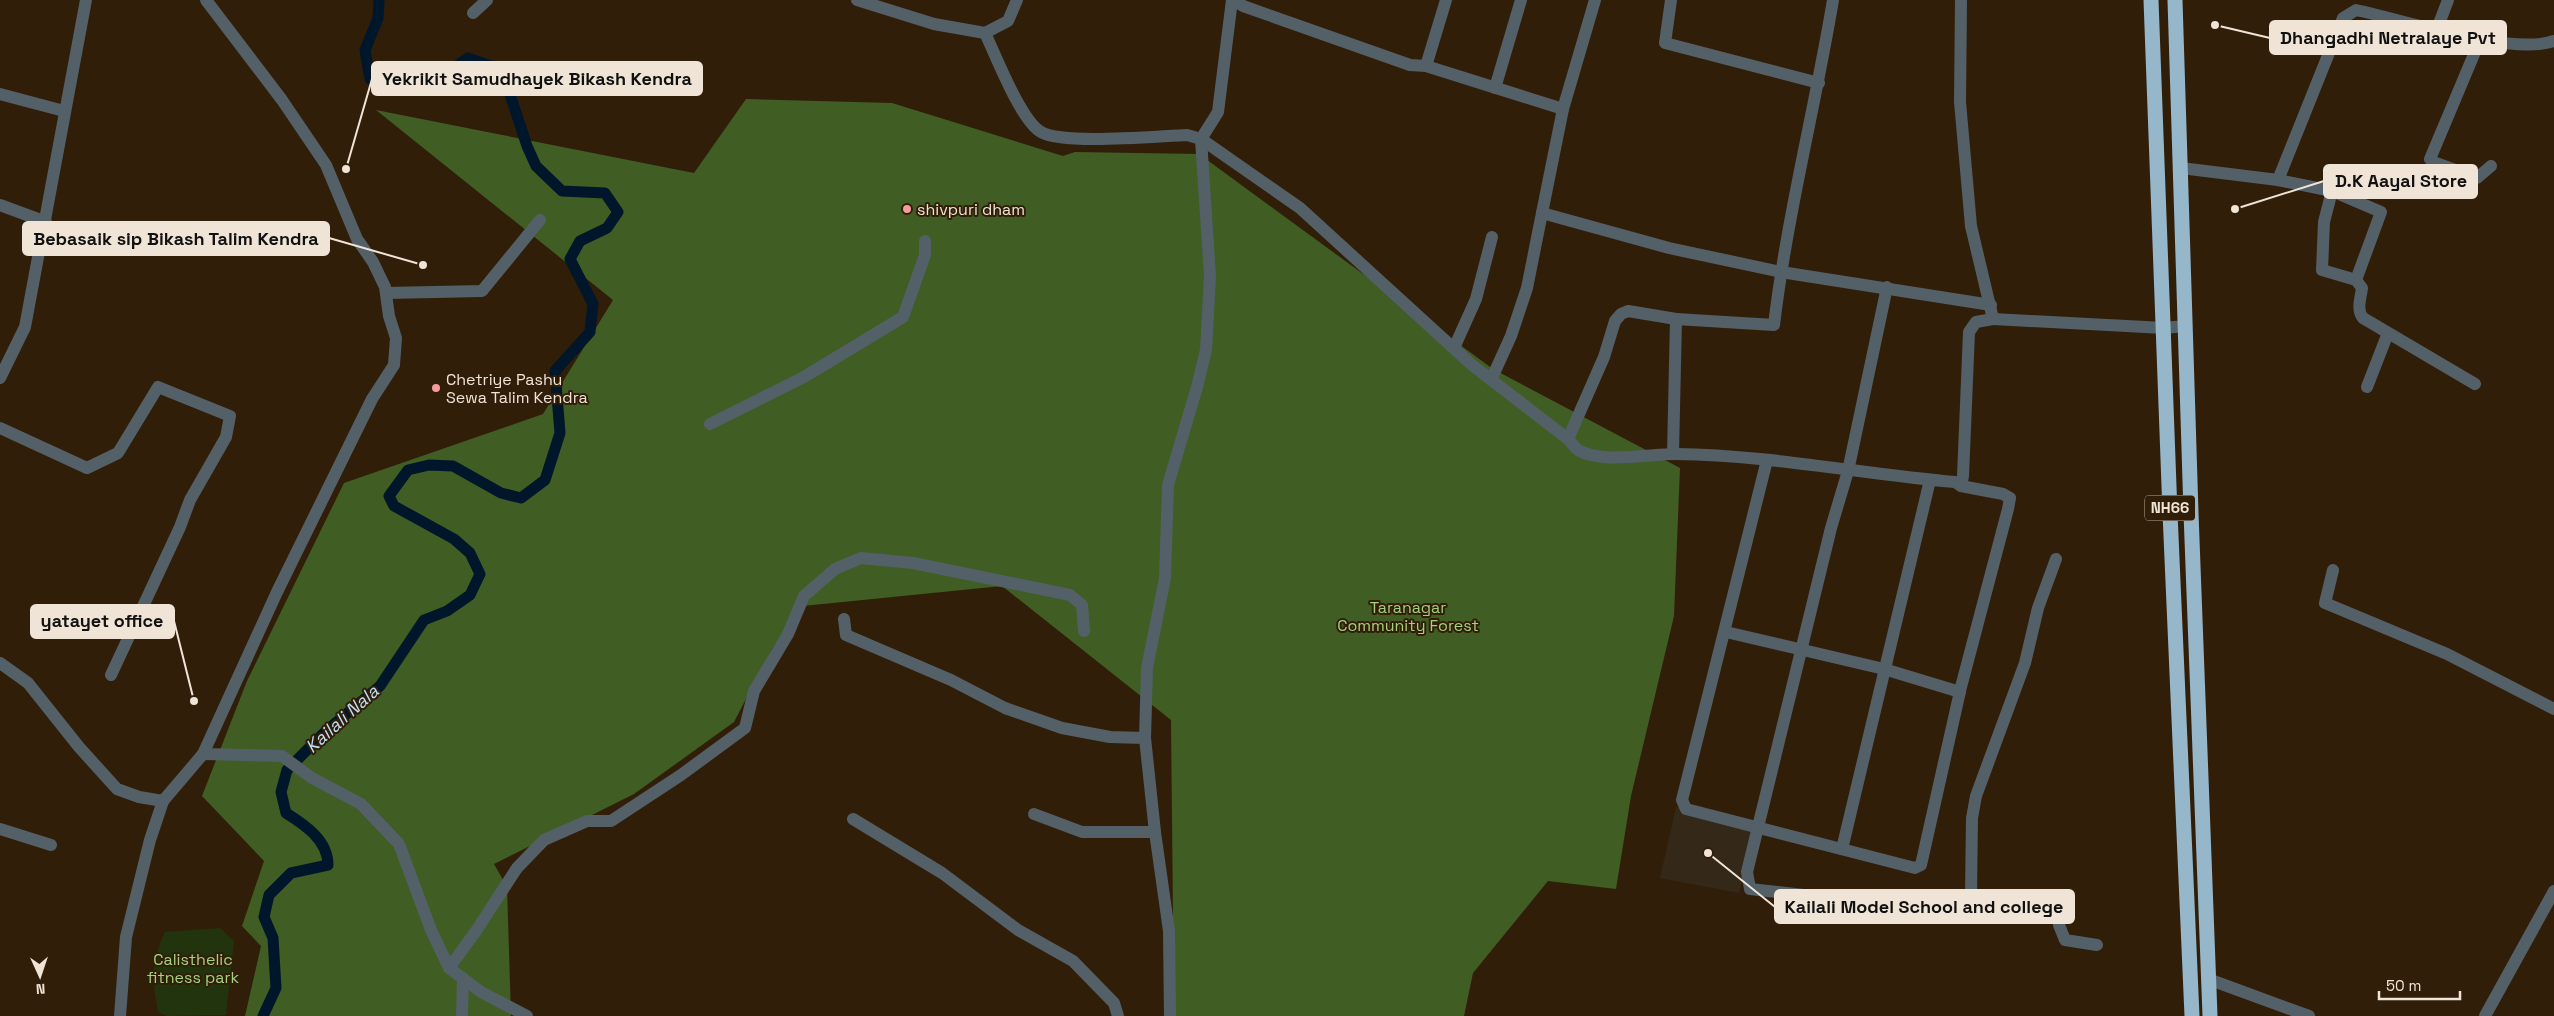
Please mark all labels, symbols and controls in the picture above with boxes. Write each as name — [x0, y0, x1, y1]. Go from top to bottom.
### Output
callout: Dhangadhi Netralaye Pvt — [2270, 21, 2506, 54]
text: Dhangadhi Netralaye Pvt — [2280, 26, 2496, 49]
callout: Yekrikit Samudhayek Bikash Kendra — [372, 62, 702, 95]
text: Yekrikit Samudhayek Bikash Kendra — [382, 67, 692, 90]
callout: D.K Aayal Store — [2324, 165, 2477, 198]
text: D.K Aayal Store — [2335, 169, 2467, 192]
place label: shivpuri dham — [917, 199, 1025, 220]
marker: shivpuri dham — [901, 203, 913, 215]
callout: Bebasaik sip Bikash Talim Kendra — [23, 222, 329, 255]
text: Bebasaik sip Bikash Talim Kendra — [33, 227, 319, 250]
place label: Chetriye Pashu Sewa Talim Kendra — [446, 369, 588, 408]
marker: Chetriye Pashu Sewa Talim Kendra — [430, 382, 442, 394]
road number: NH66 — [2145, 496, 2195, 520]
park label: Taranagar Community Forest — [1337, 597, 1479, 636]
callout: yatayet office — [31, 605, 174, 638]
text: yatayet office — [41, 609, 163, 632]
water label: Kailali Nala — [300, 679, 384, 758]
callout: Kailali Model School and college — [1775, 890, 2074, 923]
text: Kailali Model School and college — [1785, 895, 2063, 918]
park label: Calisthelic fitness park — [147, 949, 240, 988]
north arrow — [15, 951, 65, 1001]
scale bar — [2379, 968, 2460, 1000]
text: 50 m — [2386, 976, 2421, 995]
text: N — [36, 980, 46, 998]

